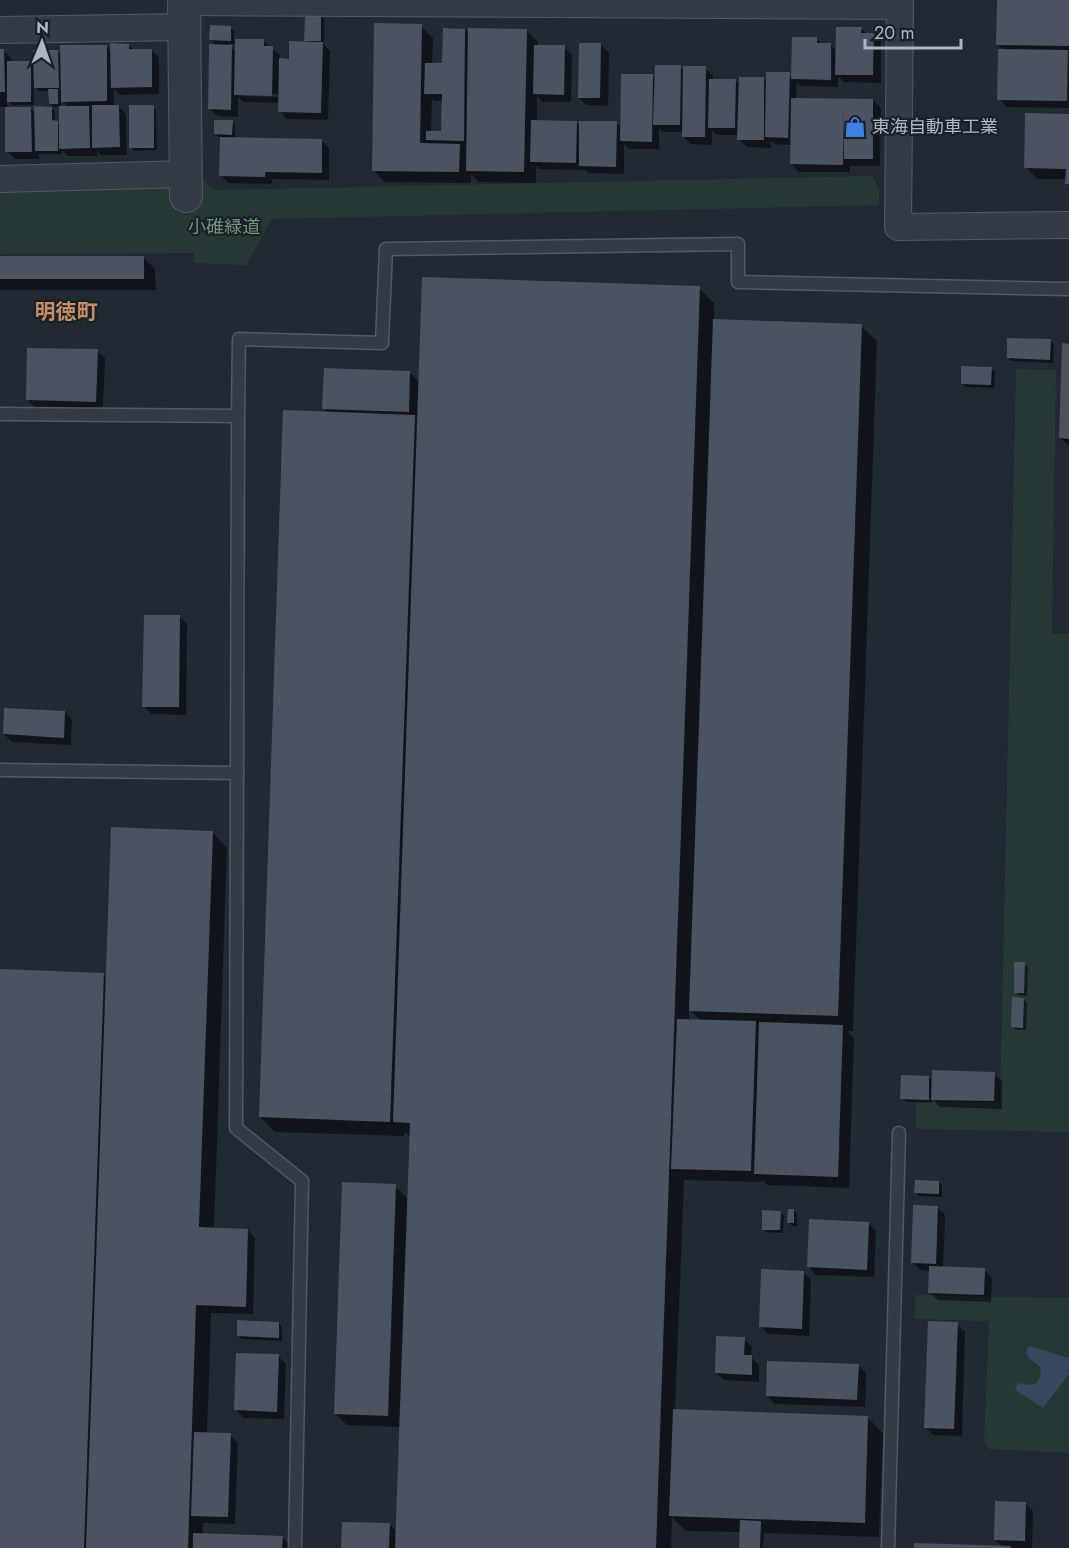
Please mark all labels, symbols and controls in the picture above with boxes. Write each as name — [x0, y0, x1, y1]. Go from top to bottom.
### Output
north arrow — [12, 12, 72, 72]
scale bar — [865, 12, 961, 50]
text: N — [36, 16, 49, 39]
text: 20 m — [874, 20, 914, 46]
place label: 東海自動車工業 — [872, 114, 998, 140]
shop icon: 東海自動車工業 — [843, 115, 867, 139]
park label: 小碓緑道 — [188, 214, 260, 240]
district label: 明徳町 — [35, 297, 98, 327]

